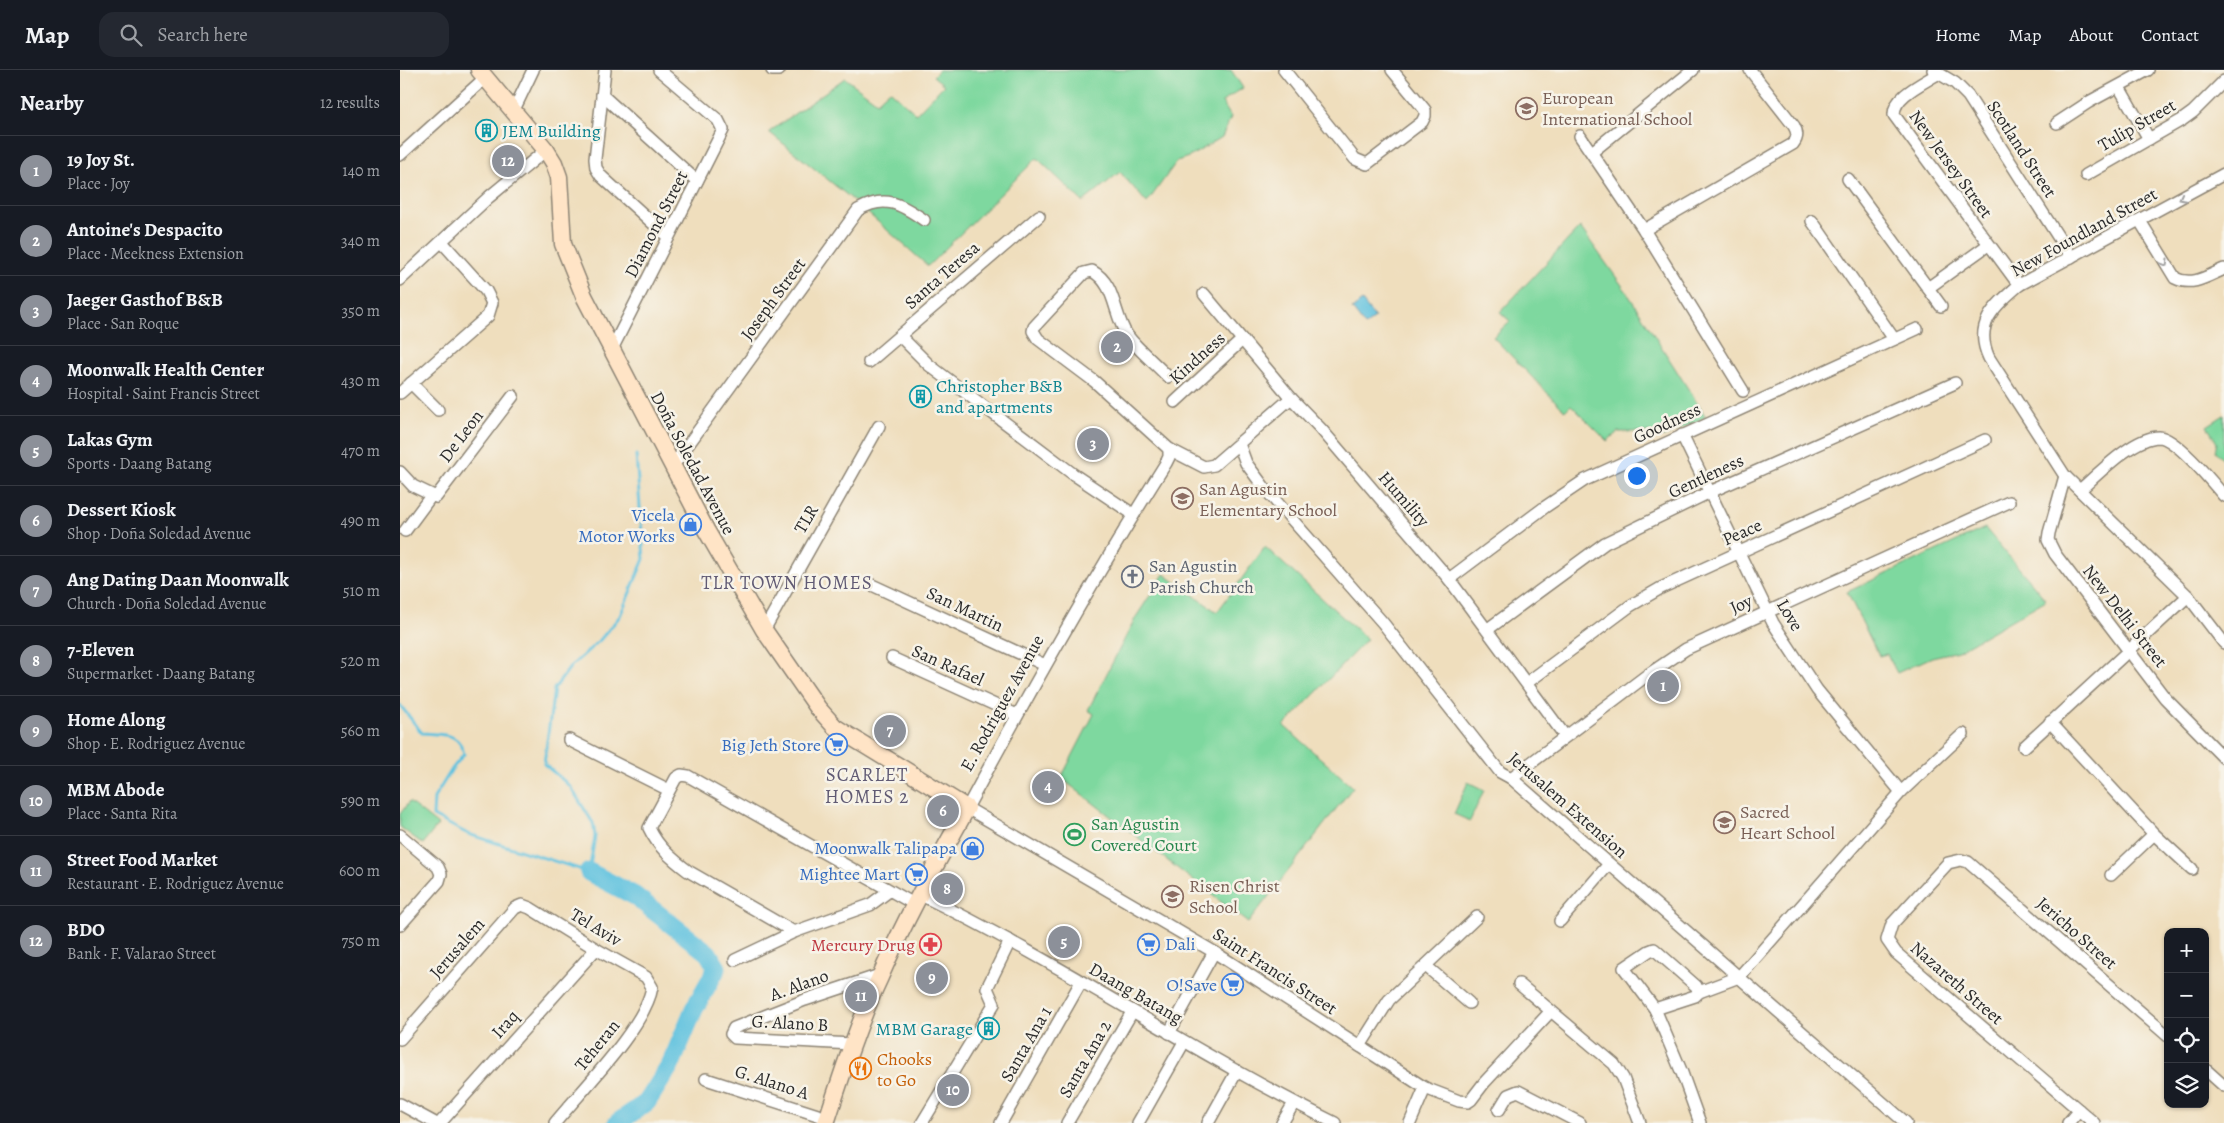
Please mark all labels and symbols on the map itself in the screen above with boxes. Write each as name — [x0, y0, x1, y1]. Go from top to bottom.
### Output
place label: European International School — [1542, 86, 1693, 131]
street label: Tulip Street — [2094, 93, 2180, 157]
school or university icon: European International School — [1514, 96, 1538, 120]
street label: Scotland Street — [1982, 96, 2062, 202]
street label: New Jersey Street — [1904, 105, 1998, 223]
building icon: JEM Building — [474, 119, 498, 143]
place label: JEM Building — [502, 119, 601, 143]
pin: 12 — [492, 142, 524, 180]
street label: Diamond Street — [619, 166, 693, 282]
street label: New Foundland Street — [2007, 182, 2161, 282]
one-way arrow — [2178, 191, 2187, 201]
street label: Santa Teresa — [899, 235, 985, 314]
street label: Joseph Street — [735, 253, 811, 345]
one-way arrow — [2159, 257, 2168, 266]
street label: Kindness — [1164, 326, 1230, 390]
pin: 2 — [1101, 328, 1133, 366]
place label: Christopher B&B and apartments — [936, 374, 1063, 419]
building icon: Christopher B&B and apartments — [908, 384, 932, 408]
street label: Doña Soledad Avenue — [645, 387, 741, 539]
street label: Goodness — [1629, 397, 1705, 449]
street label: De Leon — [433, 405, 489, 467]
pin: 3 — [1077, 425, 1109, 463]
street label: Gentleness — [1665, 448, 1747, 504]
your location — [1624, 463, 1650, 489]
street label: Humility — [1373, 466, 1436, 533]
place label: San Agustin Elementary School — [1199, 477, 1337, 522]
school or university icon: San Agustin Elementary School — [1171, 487, 1195, 511]
street label: TLR — [788, 500, 824, 538]
place label: Vicela Motor Works — [578, 503, 676, 548]
shop icon: Vicela Motor Works — [679, 513, 703, 537]
street label: Peace — [1718, 513, 1766, 551]
place label: San Agustin Parish Church — [1149, 554, 1254, 599]
street label: New Delhi Street — [2077, 560, 2173, 672]
church icon: San Agustin Parish Church — [1121, 564, 1145, 588]
district label: TLR TOWN HOMES — [701, 570, 873, 596]
street label: San Martin — [923, 581, 1007, 637]
street label: Joy — [1726, 588, 1757, 619]
street label: Love — [1771, 594, 1809, 636]
street label: E. Rodriguez Avenue — [954, 630, 1050, 776]
street label: San Rafael — [908, 638, 988, 692]
pin: 1 — [1647, 667, 1679, 705]
pin: 7 — [874, 712, 906, 750]
place label: Big Jeth Store — [721, 733, 821, 757]
supermarket icon: Big Jeth Store — [825, 733, 849, 757]
street label: Jerusalem Extension — [1503, 747, 1633, 864]
district label: SCARLET HOMES 2 — [825, 762, 909, 810]
pin: 4 — [1032, 768, 1064, 806]
pin: 6 — [927, 792, 959, 830]
place label: Sacred Heart School — [1740, 800, 1835, 845]
school or university icon: Sacred Heart School — [1712, 810, 1736, 834]
place label: San Agustin Covered Court — [1091, 812, 1197, 857]
sports icon: San Agustin Covered Court — [1063, 822, 1087, 846]
place label: Moonwalk Talipapa — [814, 836, 958, 860]
shop icon: Moonwalk Talipapa — [961, 836, 985, 860]
place label: Mightee Mart — [799, 862, 900, 886]
supermarket icon: Mightee Mart — [904, 862, 928, 886]
pin: 8 — [931, 870, 963, 908]
place label: Risen Christ School — [1189, 874, 1280, 919]
school or university icon: Risen Christ School — [1161, 884, 1185, 908]
street label: Jericho Street — [2032, 891, 2122, 975]
street label: Tel Aviv — [566, 902, 627, 952]
street label: Jerusalem — [424, 913, 490, 983]
street label: Saint Francis Street — [1208, 922, 1342, 1020]
pin: 5 — [1048, 923, 1080, 961]
supermarket icon: Dali — [1137, 932, 1161, 956]
place label: Dali — [1165, 932, 1196, 956]
place label: Mercury Drug — [811, 933, 915, 957]
pharmacy icon: Mercury Drug — [919, 933, 943, 957]
street label: Nazareth Street — [1905, 936, 2009, 1030]
street label: Daang Batang — [1085, 957, 1187, 1029]
pin: 9 — [916, 959, 948, 997]
street label: A. Alano — [765, 963, 832, 1007]
place label: O!Save — [1166, 973, 1217, 997]
supermarket icon: O!Save — [1221, 973, 1245, 997]
pin: 11 — [845, 977, 877, 1015]
street label: Santa Ana 1 — [995, 1002, 1057, 1086]
street label: Iraq — [486, 1005, 524, 1043]
street label: G. Alano B — [751, 1009, 829, 1037]
street label: Teheran — [569, 1014, 625, 1076]
street label: Santa Ana 2 — [1053, 1015, 1117, 1102]
place label: MBM Garage — [876, 1017, 973, 1041]
building icon: MBM Garage — [977, 1017, 1001, 1041]
place label: Chooks to Go — [877, 1047, 932, 1092]
restaurant icon: Chooks to Go — [849, 1057, 873, 1081]
street label: G. Alano A — [732, 1059, 813, 1105]
pin: 10 — [937, 1071, 969, 1109]

